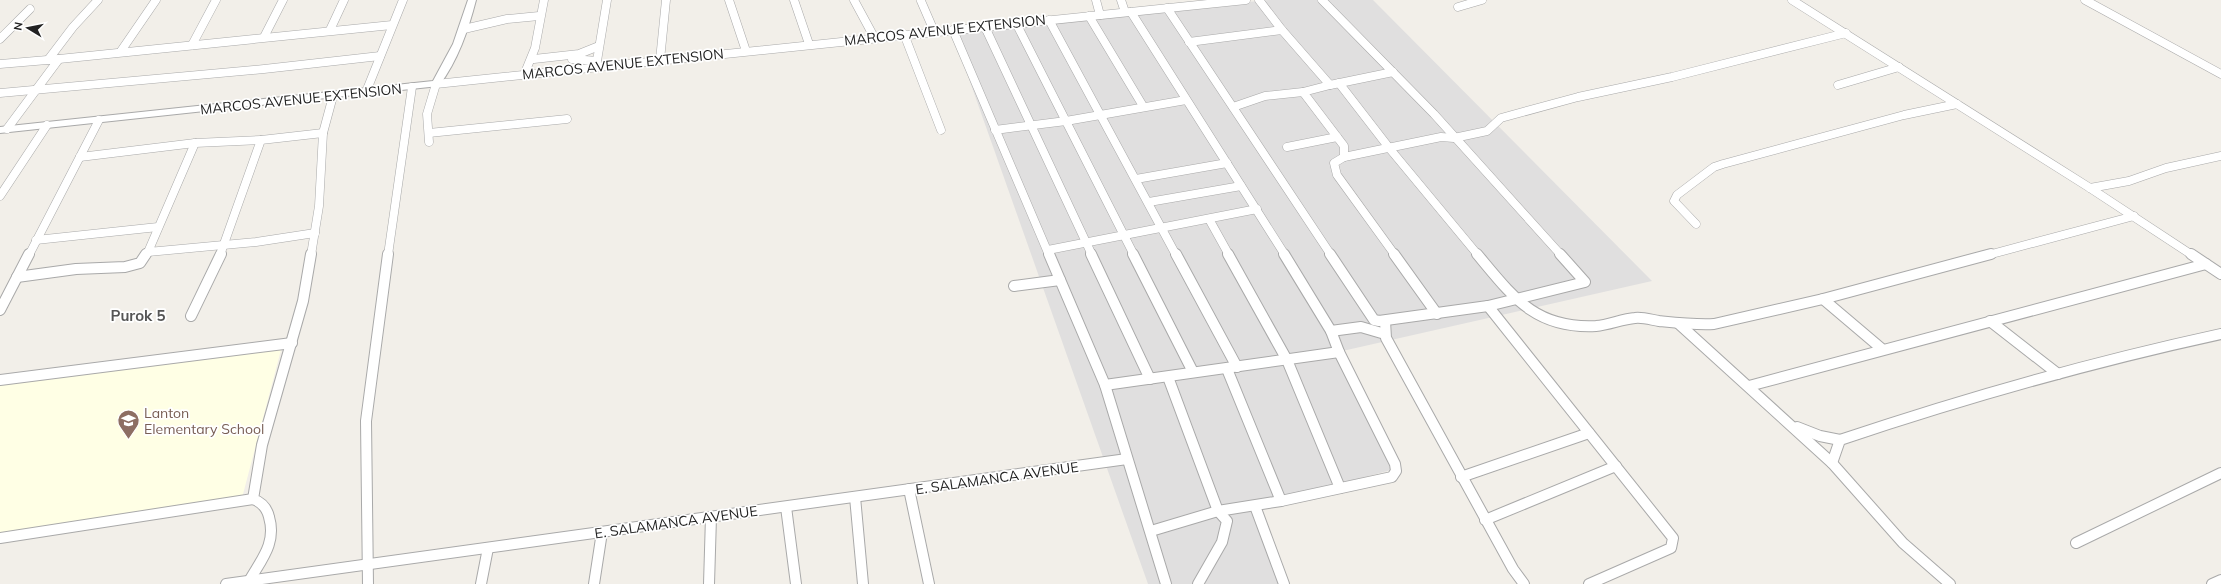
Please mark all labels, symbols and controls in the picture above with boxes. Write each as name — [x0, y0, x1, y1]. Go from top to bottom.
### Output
north arrow — [8, 8, 48, 48]
street label: MARCOS AVENUE EXTENSION — [843, 10, 1047, 50]
text: N — [11, 21, 26, 32]
street label: MARCOS AVENUE EXTENSION — [521, 44, 725, 84]
street label: MARCOS AVENUE EXTENSION — [199, 79, 403, 119]
district label: Purok 5 — [111, 306, 165, 325]
place label: Lanton Elementary School — [144, 404, 264, 438]
school or university icon: Lanton Elementary School — [115, 408, 141, 441]
street label: E. SALAMANCA AVENUE — [914, 458, 1080, 498]
street label: E. SALAMANCA AVENUE — [593, 502, 759, 542]

